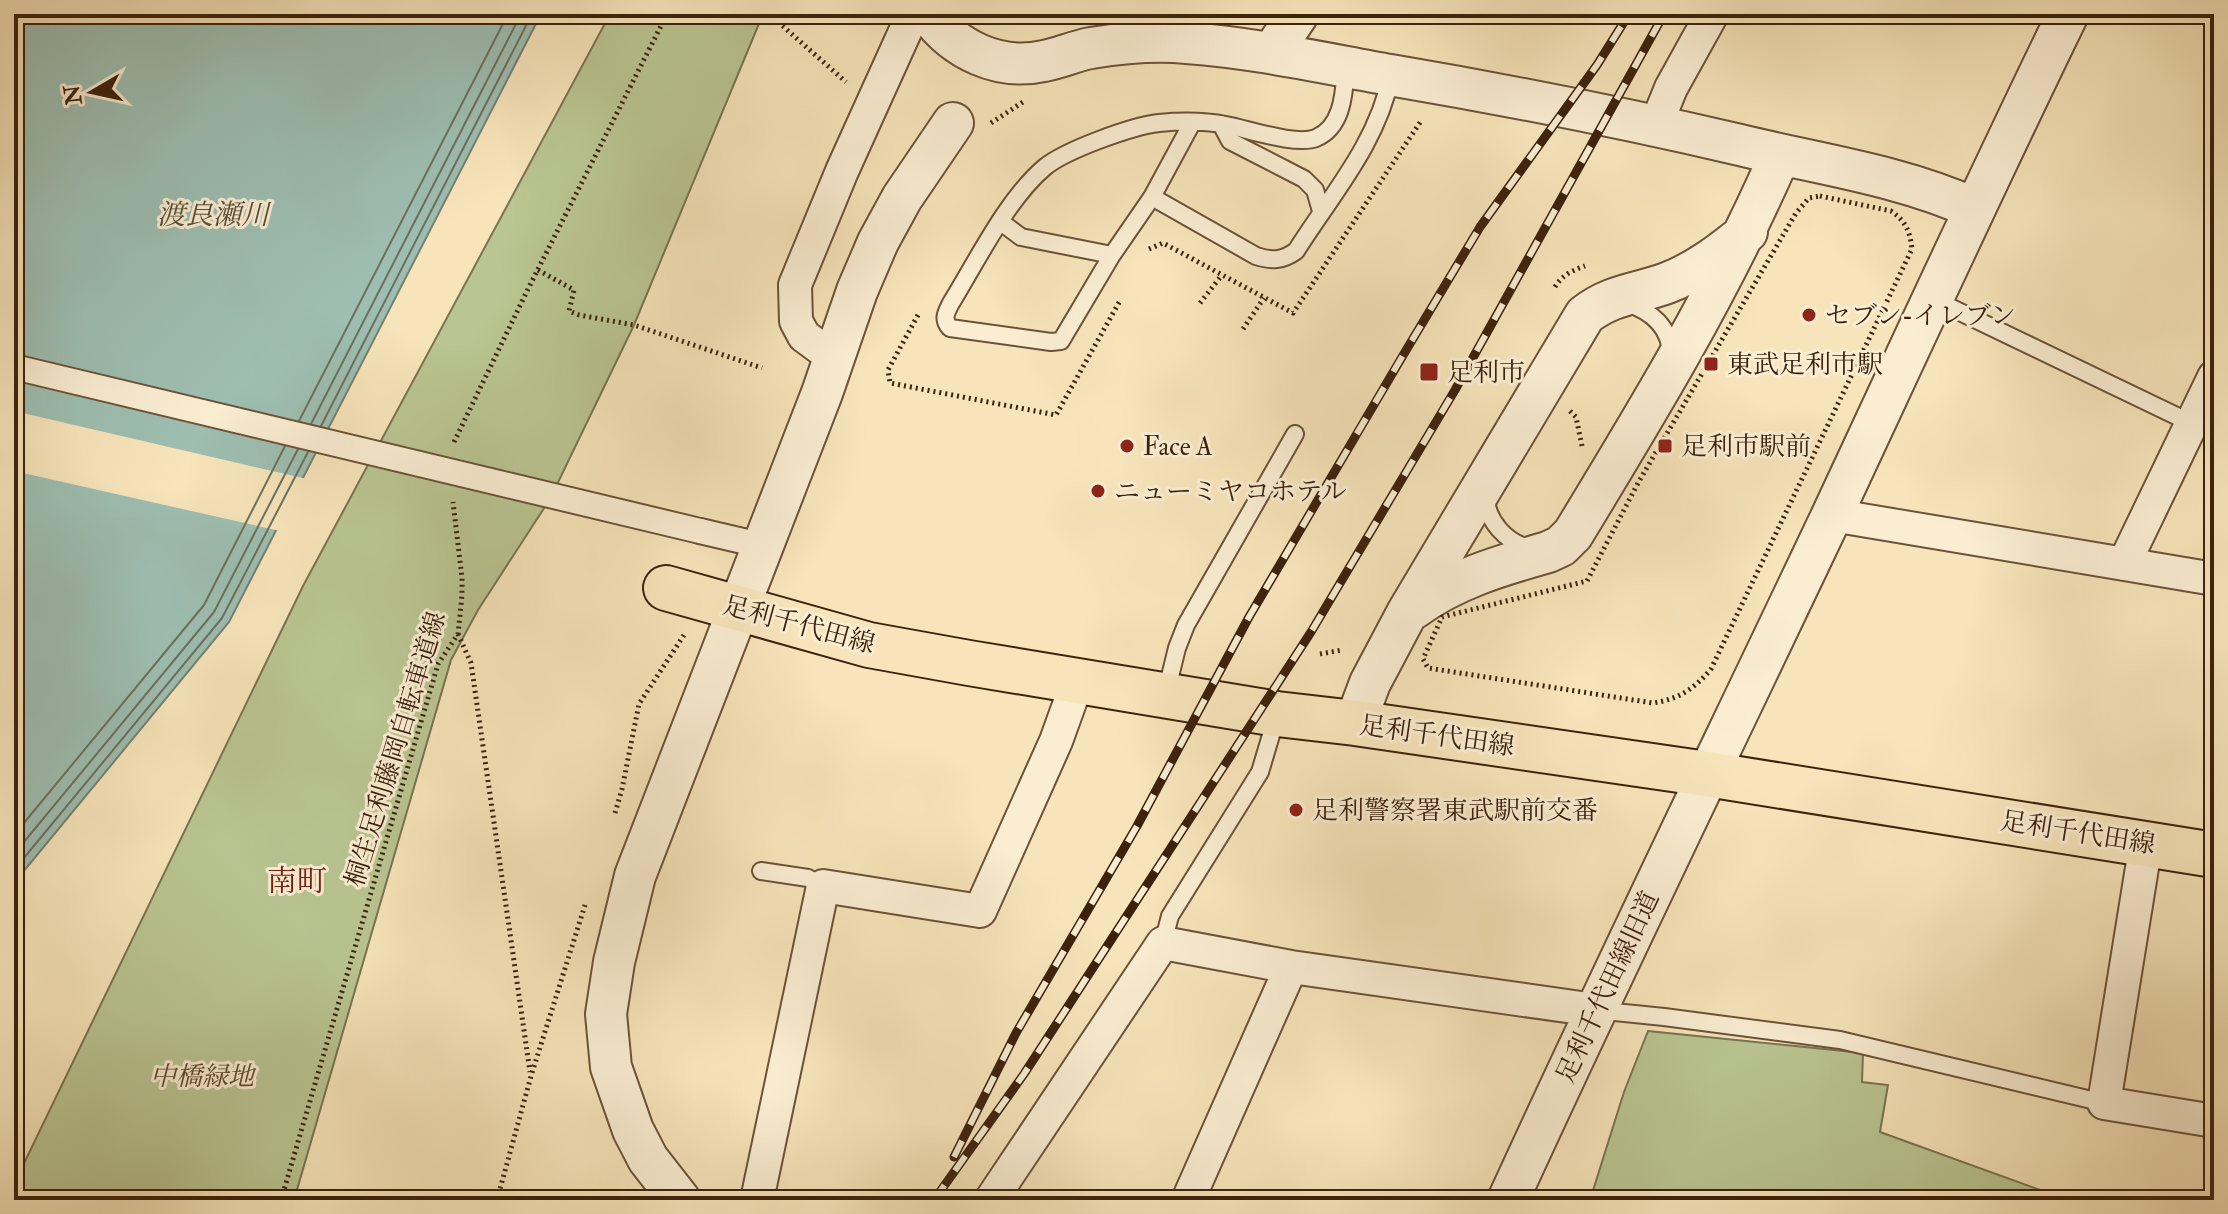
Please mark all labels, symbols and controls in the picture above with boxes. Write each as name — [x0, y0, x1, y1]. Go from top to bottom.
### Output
north arrow — [52, 52, 132, 132]
text: N — [58, 83, 89, 108]
water label: 渡良瀬川 — [157, 198, 272, 233]
place label: セブン-イレブン — [1825, 300, 2016, 332]
marker: セブン-イレブン — [1800, 306, 1818, 324]
place label: 東武足利市駅 — [1727, 349, 1883, 381]
marker: 東武足利市駅 — [1702, 355, 1720, 373]
place label: 足利市 — [1447, 357, 1525, 389]
marker: 足利市 — [1418, 361, 1440, 383]
place label: Face A — [1143, 431, 1213, 463]
place label: 足利市駅前 — [1681, 431, 1811, 463]
marker: Face A — [1118, 437, 1136, 455]
marker: 足利市駅前 — [1656, 437, 1674, 455]
place label: ニューミヤコホテル — [1114, 476, 1347, 508]
marker: ニューミヤコホテル — [1089, 482, 1107, 500]
street label: 足利千代田線 — [719, 589, 878, 661]
street label: 桐生足利藤岡自転車道線 — [339, 608, 453, 891]
street label: 足利千代田線 — [1357, 709, 1516, 763]
place label: 足利警察署東武駅前交番 — [1312, 795, 1598, 827]
marker: 足利警察署東武駅前交番 — [1287, 801, 1305, 819]
street label: 足利千代田線 — [1998, 805, 2157, 861]
district label: 南町 — [267, 863, 327, 900]
street label: 足利千代田線旧道 — [1549, 886, 1666, 1088]
park label: 中橋緑地 — [150, 1061, 257, 1093]

